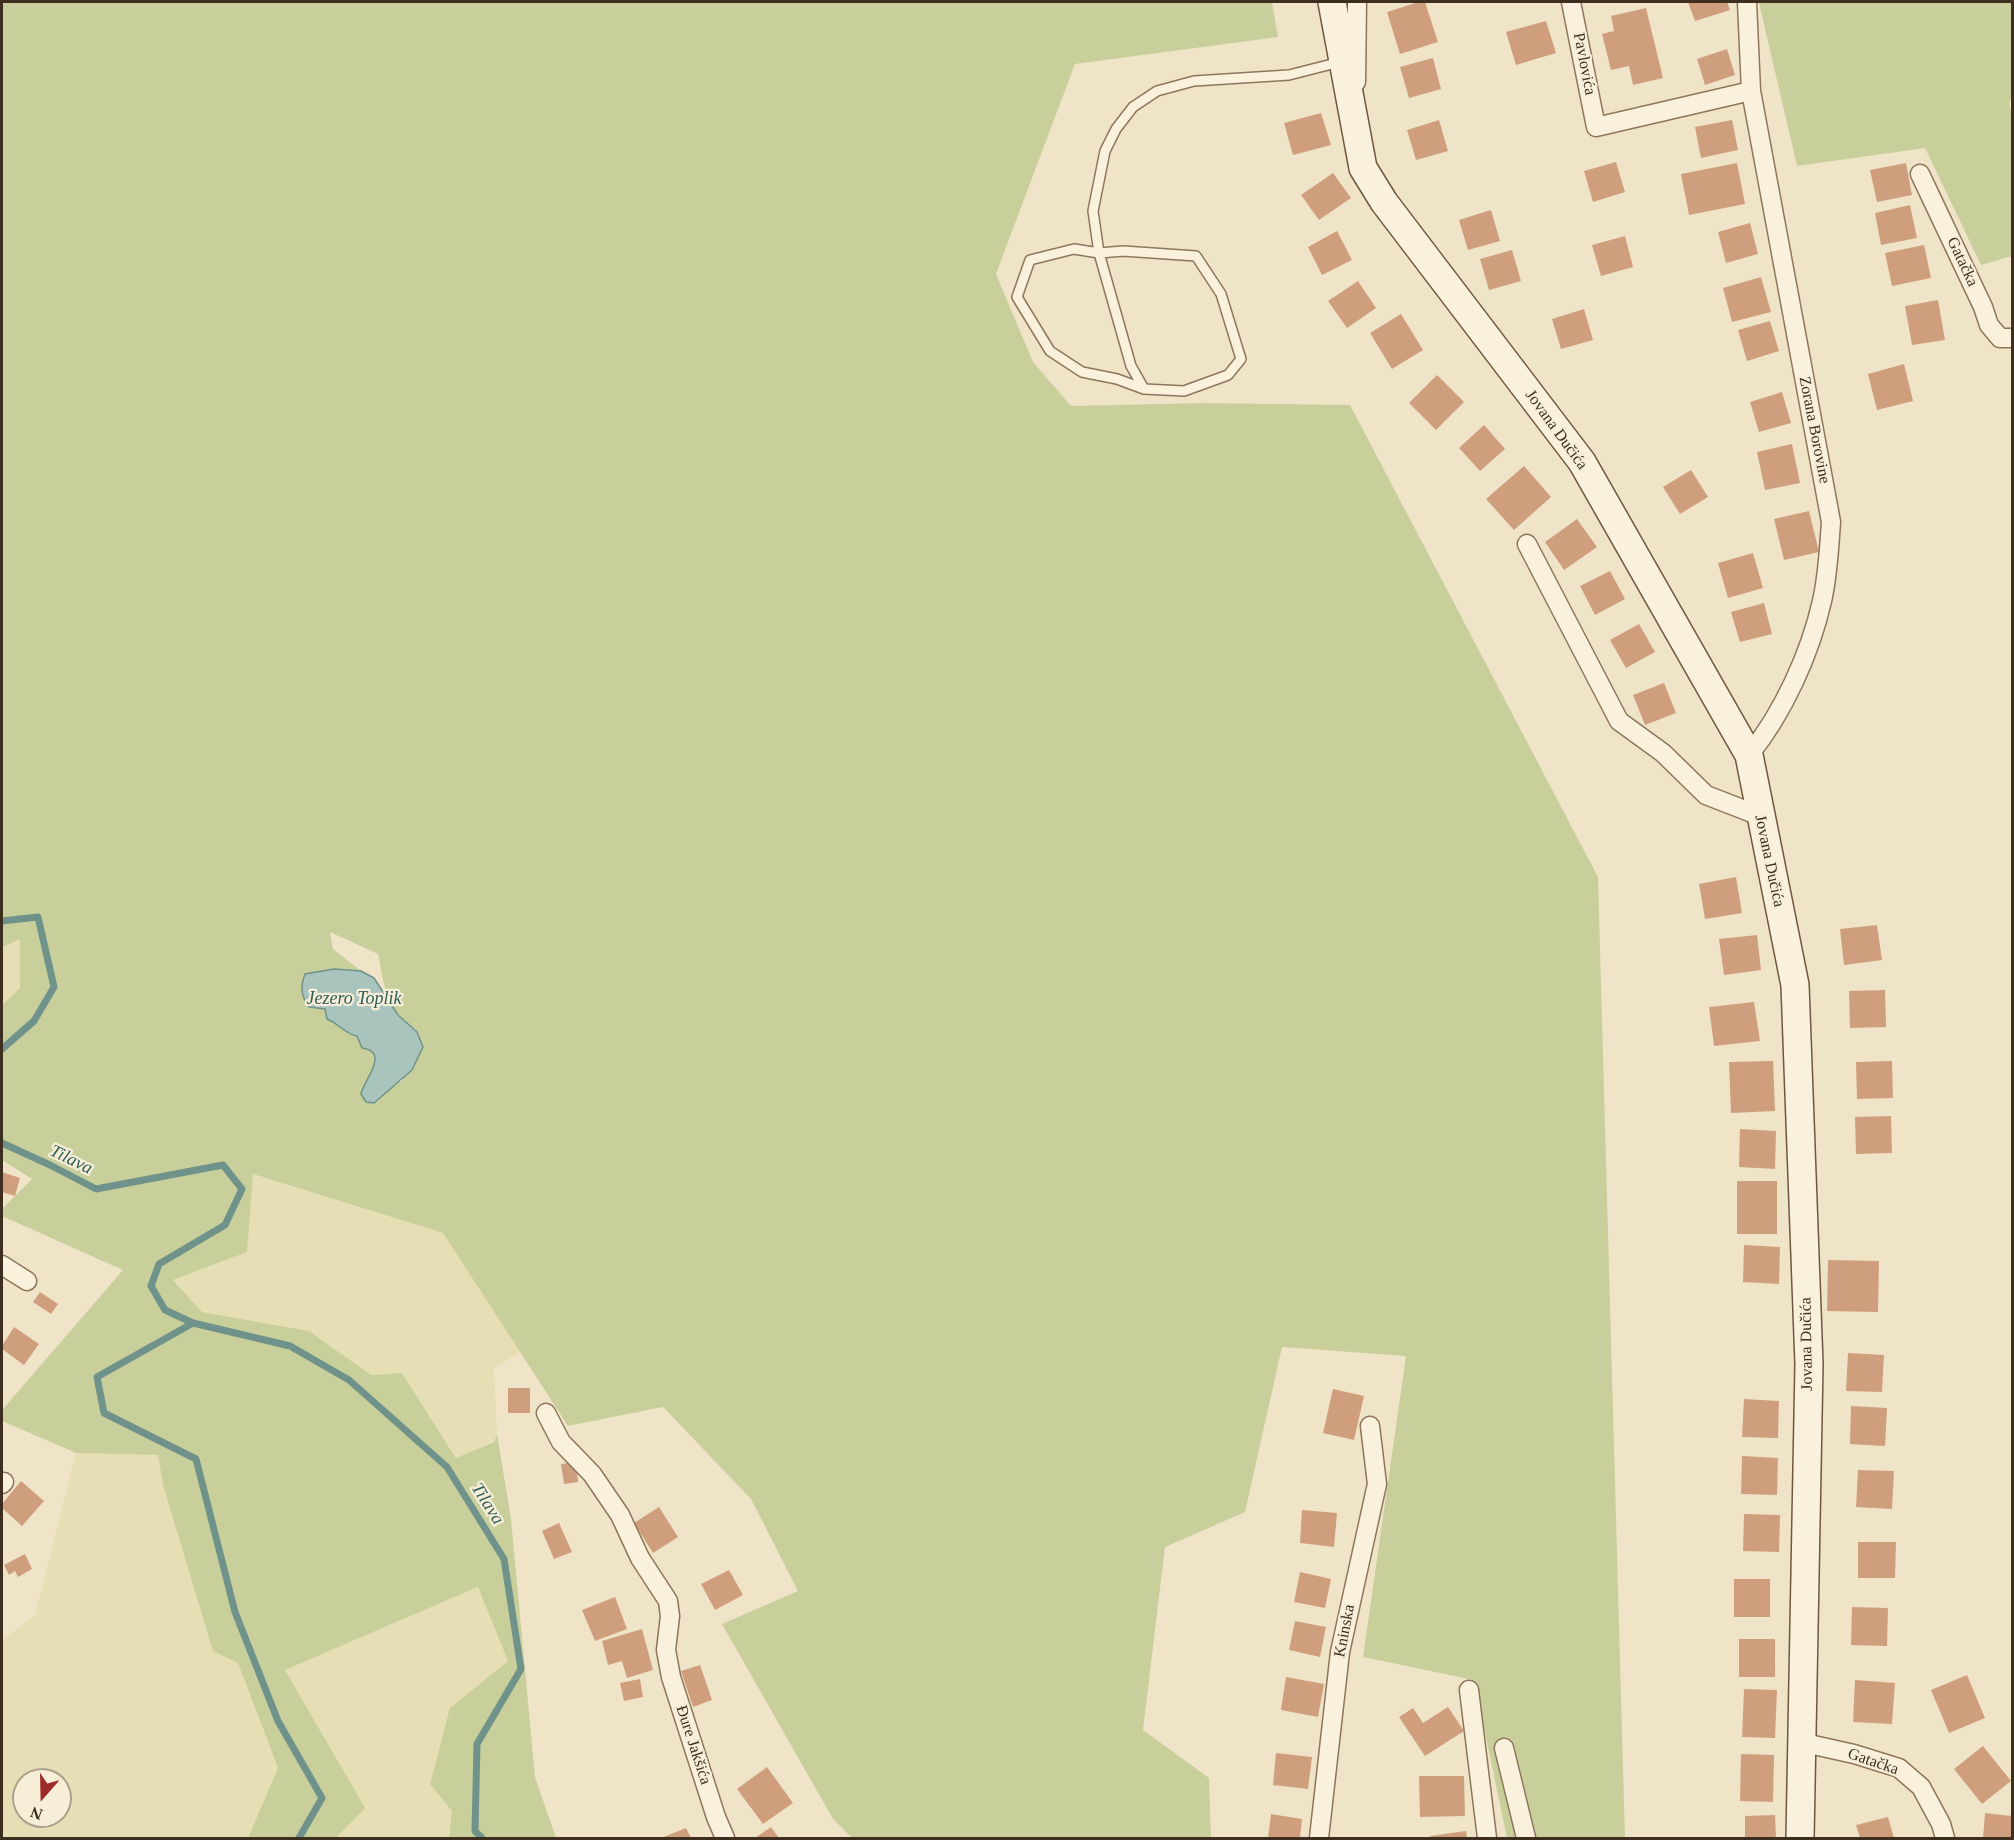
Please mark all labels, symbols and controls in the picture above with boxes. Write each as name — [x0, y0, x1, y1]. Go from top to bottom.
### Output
street label: Pavlovića — [1569, 31, 1599, 97]
street label: Gatačka — [1942, 234, 1982, 290]
street label: Zorana Borovine — [1794, 375, 1834, 485]
street label: Jovana Dučića — [1521, 386, 1591, 474]
street label: Jovana Dučića — [1750, 813, 1788, 909]
water label: Jezero Toplik — [306, 988, 402, 1010]
water label: Tilava — [46, 1140, 96, 1180]
street label: Jovana Dučića — [1797, 1297, 1817, 1391]
water label: Tilava — [466, 1479, 508, 1529]
street label: Kninska — [1330, 1603, 1360, 1659]
street label: Đure Jakšića — [671, 1703, 715, 1787]
street label: Gatačka — [1845, 1744, 1901, 1780]
north arrow — [12, 1768, 72, 1828]
text: N — [28, 1804, 45, 1823]

